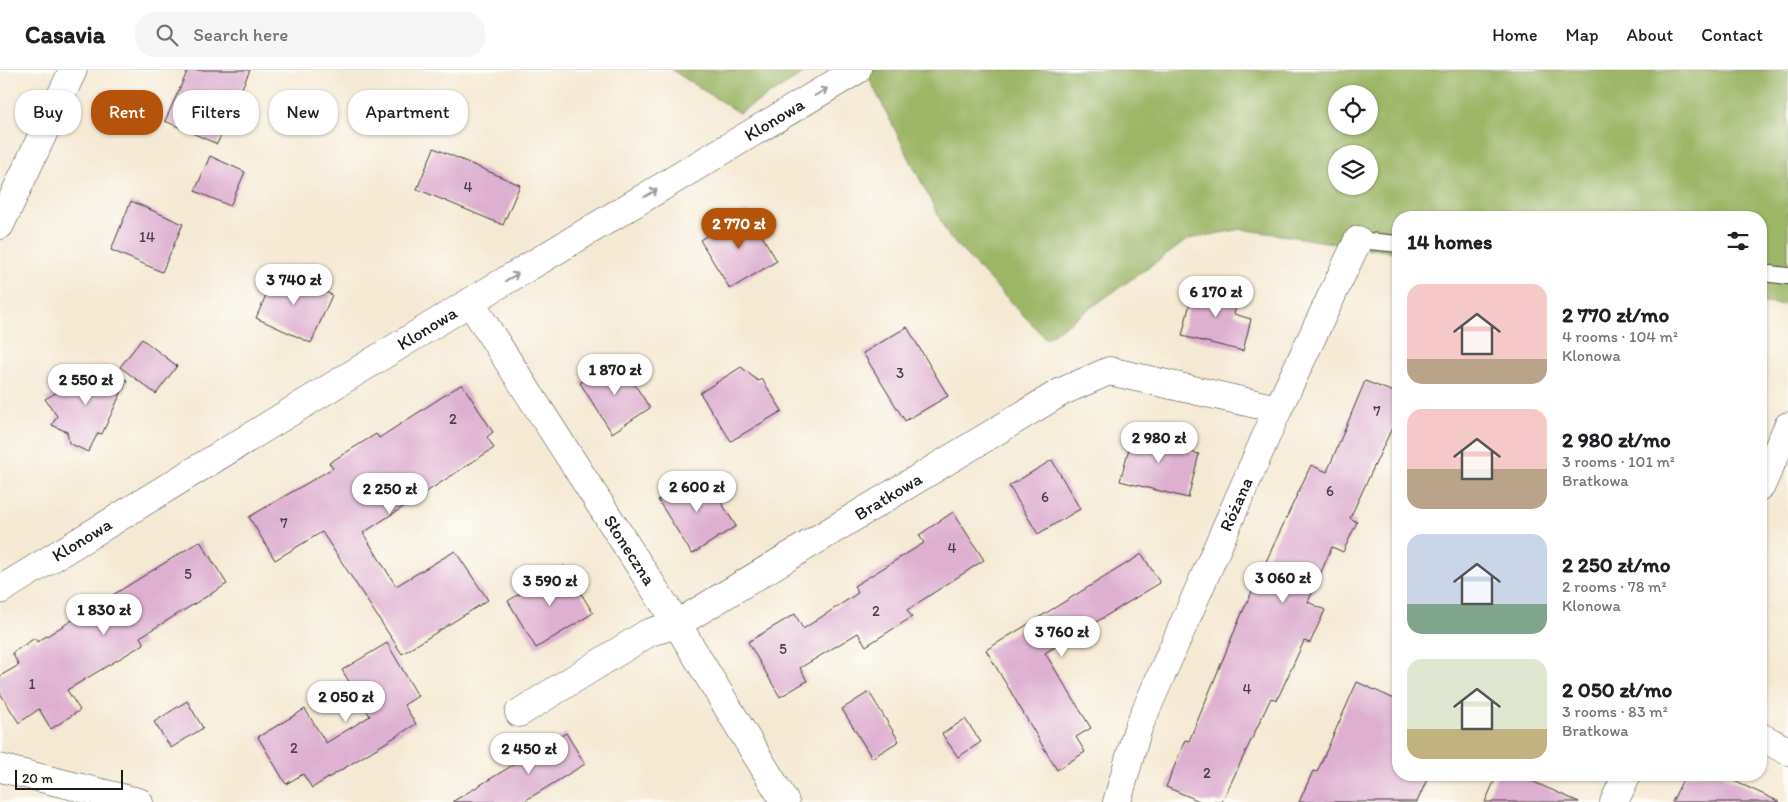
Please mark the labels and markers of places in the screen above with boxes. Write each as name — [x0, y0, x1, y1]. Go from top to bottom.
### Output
pin: 2 770 zł — [687, 208, 791, 250]
pin: 3 740 zł — [242, 264, 346, 306]
pin: 6 170 zł — [1164, 276, 1268, 318]
pin: 1 870 zł — [563, 354, 667, 396]
pin: 2 550 zł — [34, 364, 138, 406]
pin: 2 980 zł — [1107, 422, 1211, 464]
pin: 2 600 zł — [645, 470, 749, 513]
pin: 2 250 zł — [338, 472, 442, 515]
pin: 3 060 zł — [1231, 562, 1335, 604]
pin: 3 590 zł — [498, 564, 602, 607]
pin: 1 830 zł — [52, 594, 156, 636]
pin: 3 760 zł — [1010, 616, 1114, 658]
pin: 2 050 zł — [294, 680, 398, 723]
pin: 2 450 zł — [477, 732, 581, 775]

